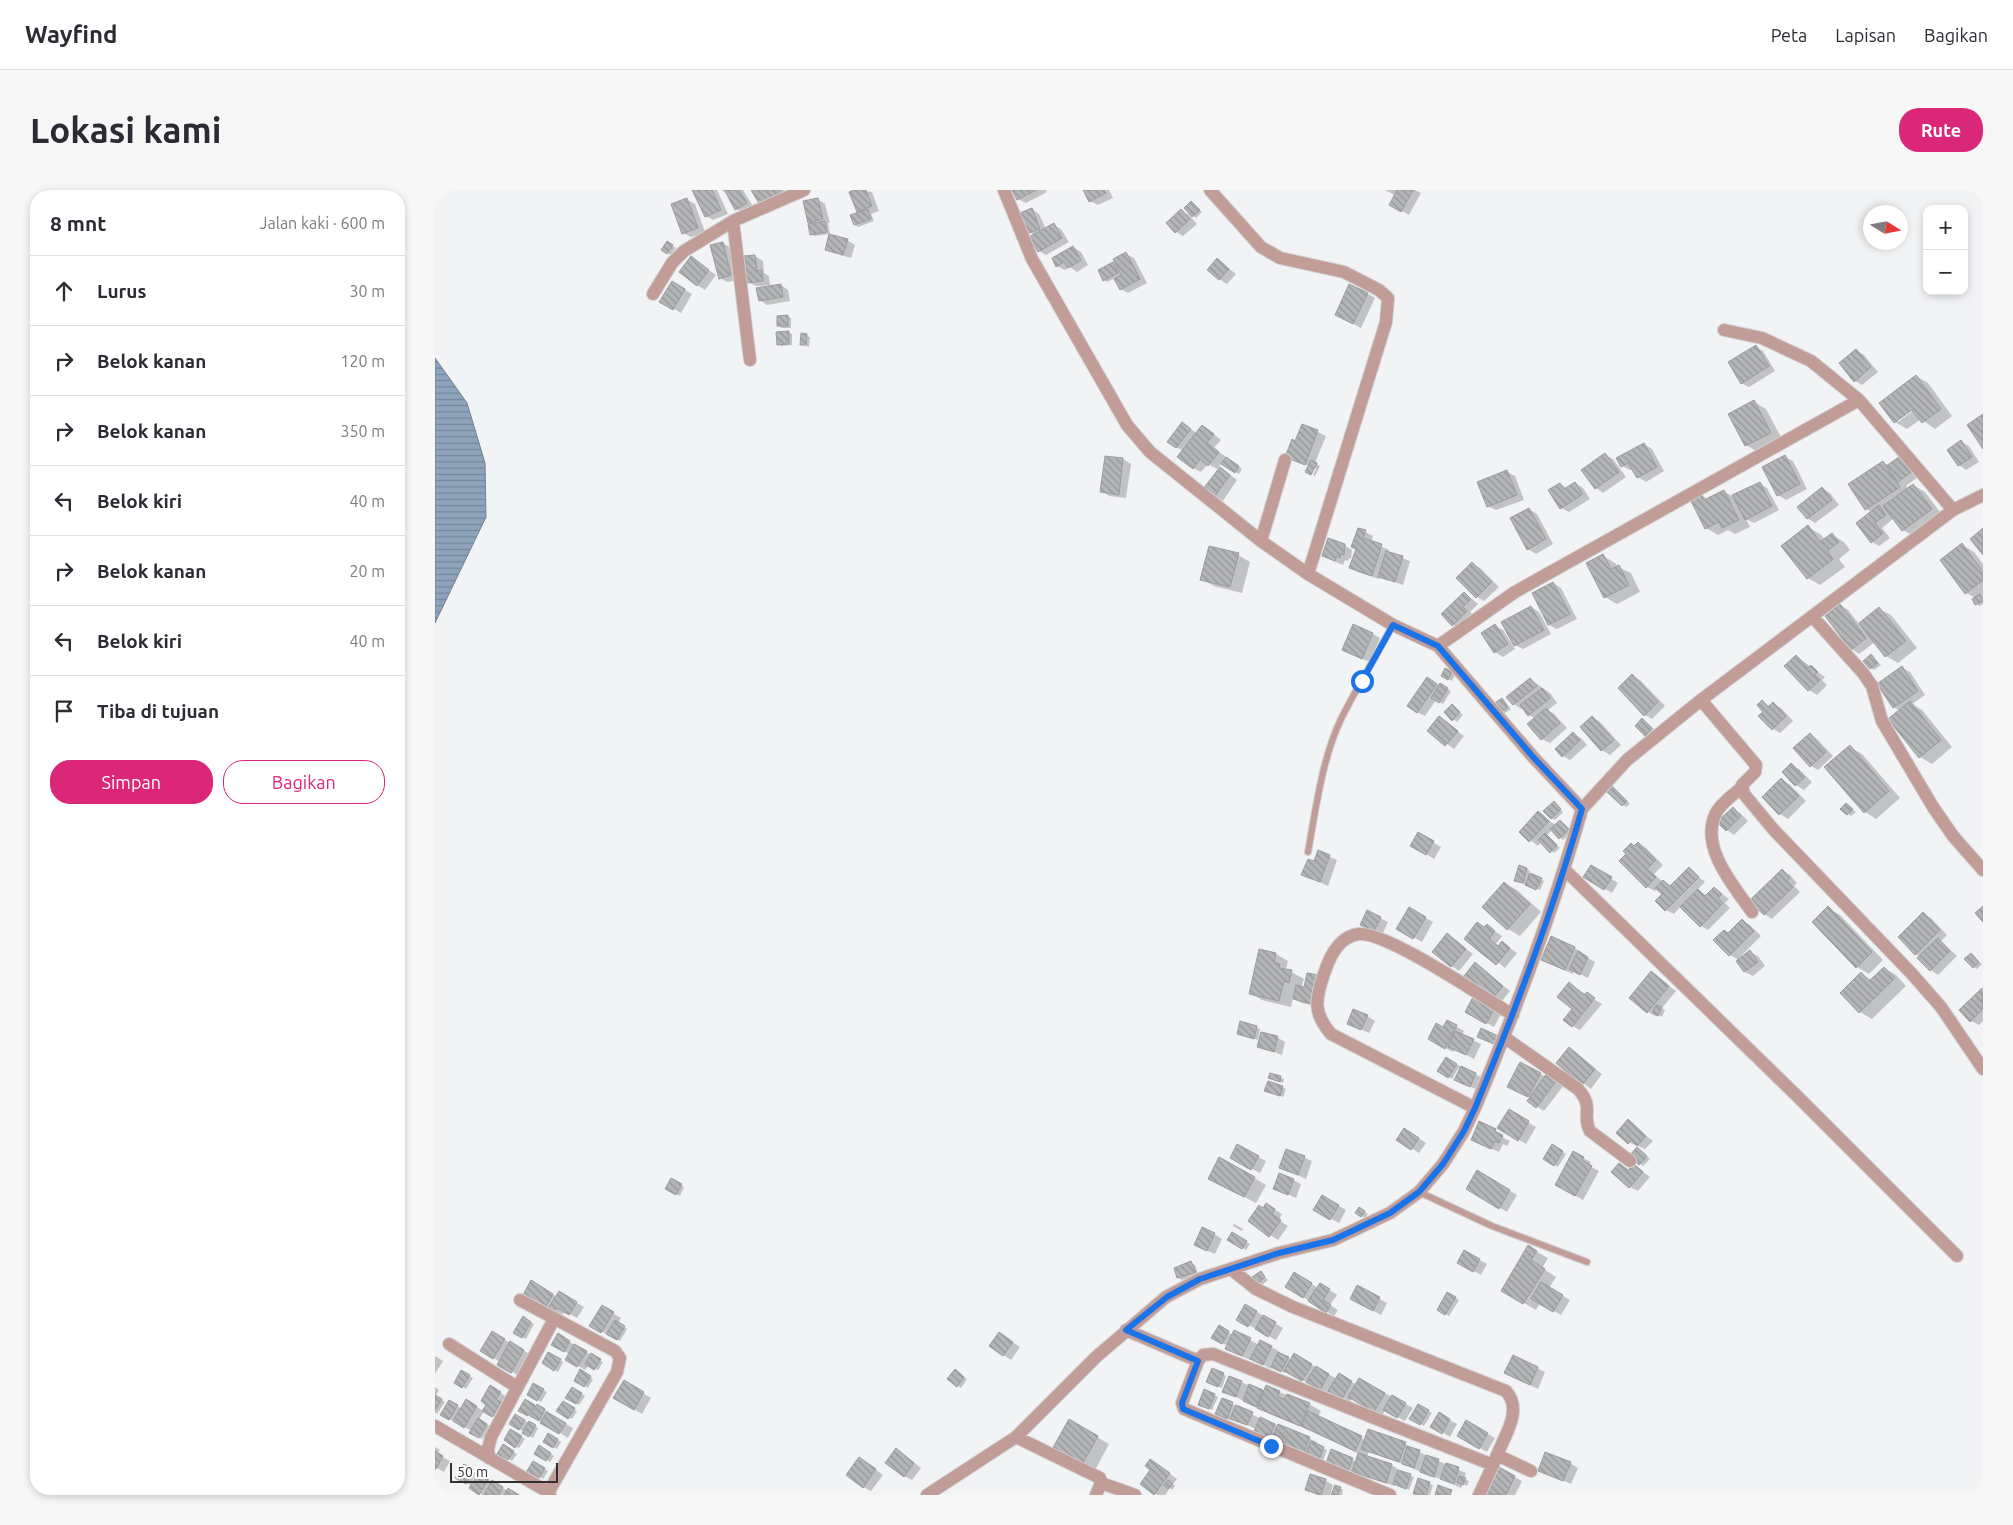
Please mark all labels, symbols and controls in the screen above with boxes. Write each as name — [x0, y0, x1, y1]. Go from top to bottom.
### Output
text: Wayfind — [25, 21, 117, 48]
text: Peta — [1771, 25, 1807, 45]
text: Lapisan — [1835, 25, 1896, 45]
text: Bagikan — [1924, 25, 1988, 45]
button: Rute — [1899, 108, 1983, 152]
text: Lokasi kami — [30, 110, 222, 150]
north arrow — [1863, 205, 1908, 250]
map controls — [1923, 205, 1968, 295]
button: + — [1923, 205, 1968, 250]
text: 8 mnt — [50, 211, 106, 235]
text: Jalan kaki · 600 m — [260, 214, 385, 232]
button: − — [1923, 250, 1968, 295]
icon: ahead — [50, 277, 78, 305]
text: Lurus — [97, 280, 146, 302]
text: 30 m — [349, 282, 385, 300]
icon: right — [50, 347, 78, 375]
text: Belok kanan — [97, 350, 206, 372]
text: 120 m — [340, 352, 385, 370]
icon: right — [50, 417, 78, 445]
text: Belok kanan — [97, 420, 206, 442]
text: 350 m — [340, 422, 385, 440]
icon: left — [50, 487, 78, 515]
text: Belok kiri — [97, 490, 182, 512]
text: 40 m — [349, 492, 385, 510]
icon: right — [50, 557, 78, 585]
text: Belok kanan — [97, 560, 206, 582]
text: 20 m — [349, 562, 385, 580]
icon: left — [50, 627, 78, 655]
text: Belok kiri — [97, 630, 182, 652]
text: 40 m — [349, 632, 385, 650]
route start — [1351, 670, 1374, 693]
icon: arrive — [50, 697, 78, 725]
text: Tiba di tujuan — [97, 700, 219, 722]
button: Simpan — [50, 760, 213, 804]
button: Bagikan — [223, 760, 385, 804]
route end — [1260, 1435, 1283, 1458]
scale bar — [450, 1460, 557, 1483]
text: 50 m — [457, 1464, 488, 1480]

